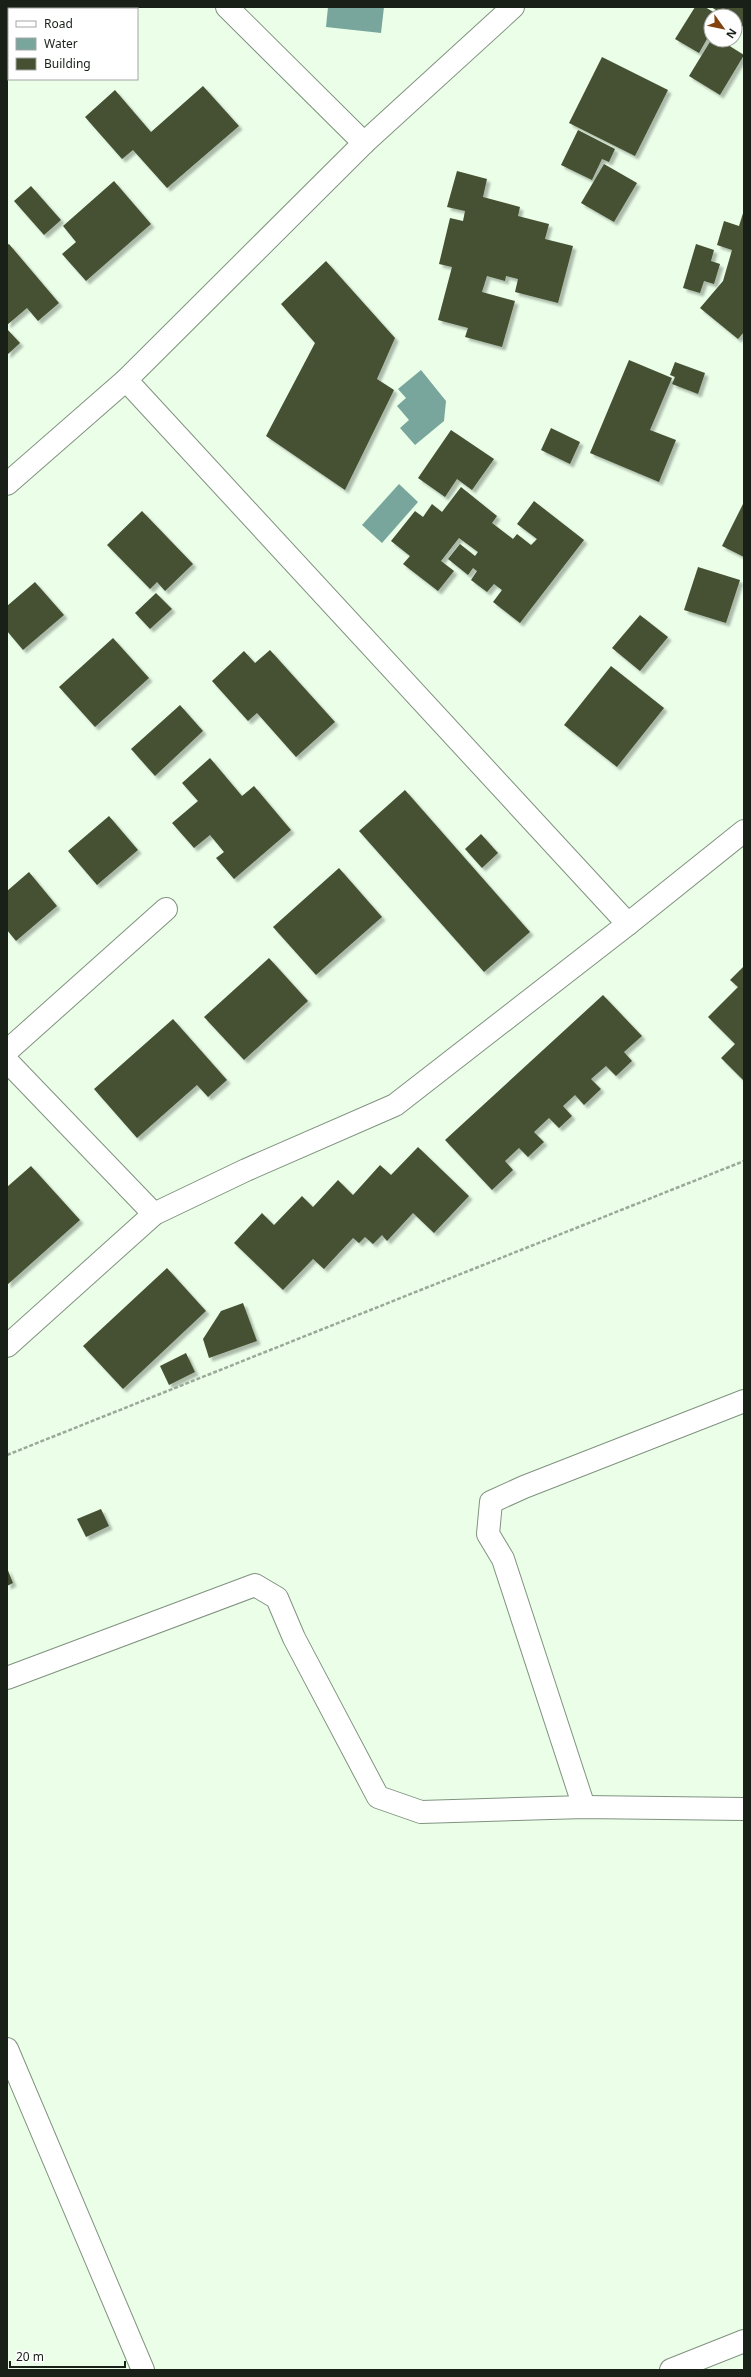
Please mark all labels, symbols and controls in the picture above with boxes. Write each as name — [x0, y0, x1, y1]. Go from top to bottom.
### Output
legend — [8, 8, 138, 80]
north arrow — [703, 8, 743, 48]
text: Road — [44, 15, 73, 32]
text: N — [723, 26, 741, 42]
text: Water — [44, 35, 78, 52]
text: Building — [44, 55, 91, 72]
scale bar — [10, 2343, 125, 2369]
text: 20 m — [16, 2348, 44, 2365]

